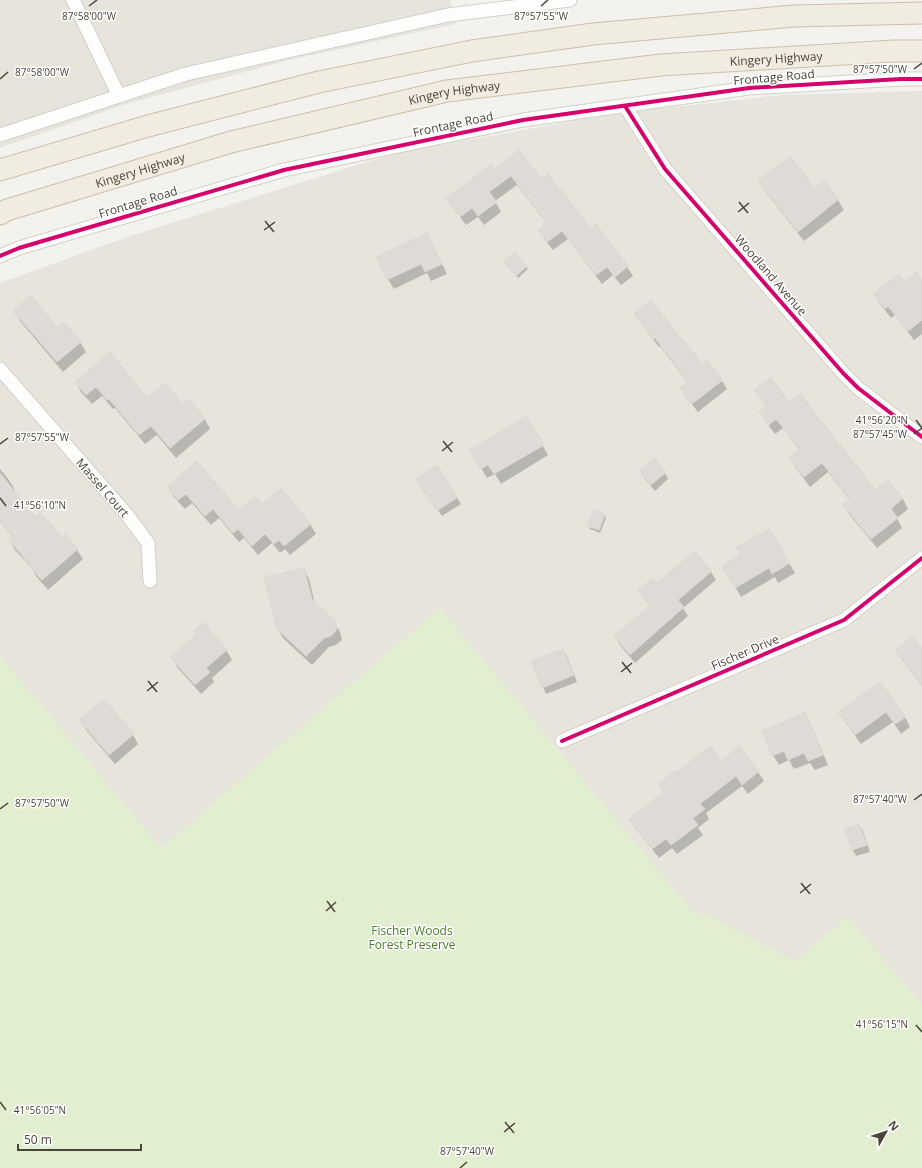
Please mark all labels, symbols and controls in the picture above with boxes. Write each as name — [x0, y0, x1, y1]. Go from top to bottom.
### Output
text: 87°58'00"W — [62, 9, 117, 23]
text: 87°57'55"W — [514, 9, 569, 23]
street label: Kingery Highway — [729, 47, 824, 69]
text: 87°57'50"W — [853, 62, 908, 76]
text: 87°58'00"W — [15, 65, 70, 79]
street label: Frontage Road — [733, 65, 815, 89]
street label: Kingery Highway — [407, 76, 502, 108]
street label: Frontage Road — [411, 107, 495, 141]
street label: Kingery Highway — [93, 148, 188, 191]
street label: Frontage Road — [96, 182, 180, 222]
street label: Woodland Avenue — [731, 231, 811, 319]
text: 41°56'20"N — [856, 413, 908, 427]
text: 87°57'45"W — [853, 427, 908, 441]
text: 87°57'55"W — [15, 430, 70, 444]
street label: Massel Court — [73, 454, 134, 521]
text: 41°56'10"N — [14, 498, 66, 512]
street label: Fischer Drive — [708, 630, 782, 674]
text: 87°57'40"W — [853, 792, 908, 806]
text: 87°57'50"W — [15, 796, 70, 810]
park label: Fischer Woods Forest Preserve — [368, 922, 456, 953]
text: 41°56'15"N — [856, 1017, 908, 1031]
text: 41°56'05"N — [14, 1103, 66, 1117]
north arrow — [866, 1112, 906, 1152]
text: N — [886, 1117, 903, 1134]
scale bar — [18, 1126, 141, 1152]
text: 50 m — [24, 1131, 52, 1148]
text: 87°57'40"W — [440, 1144, 495, 1158]

